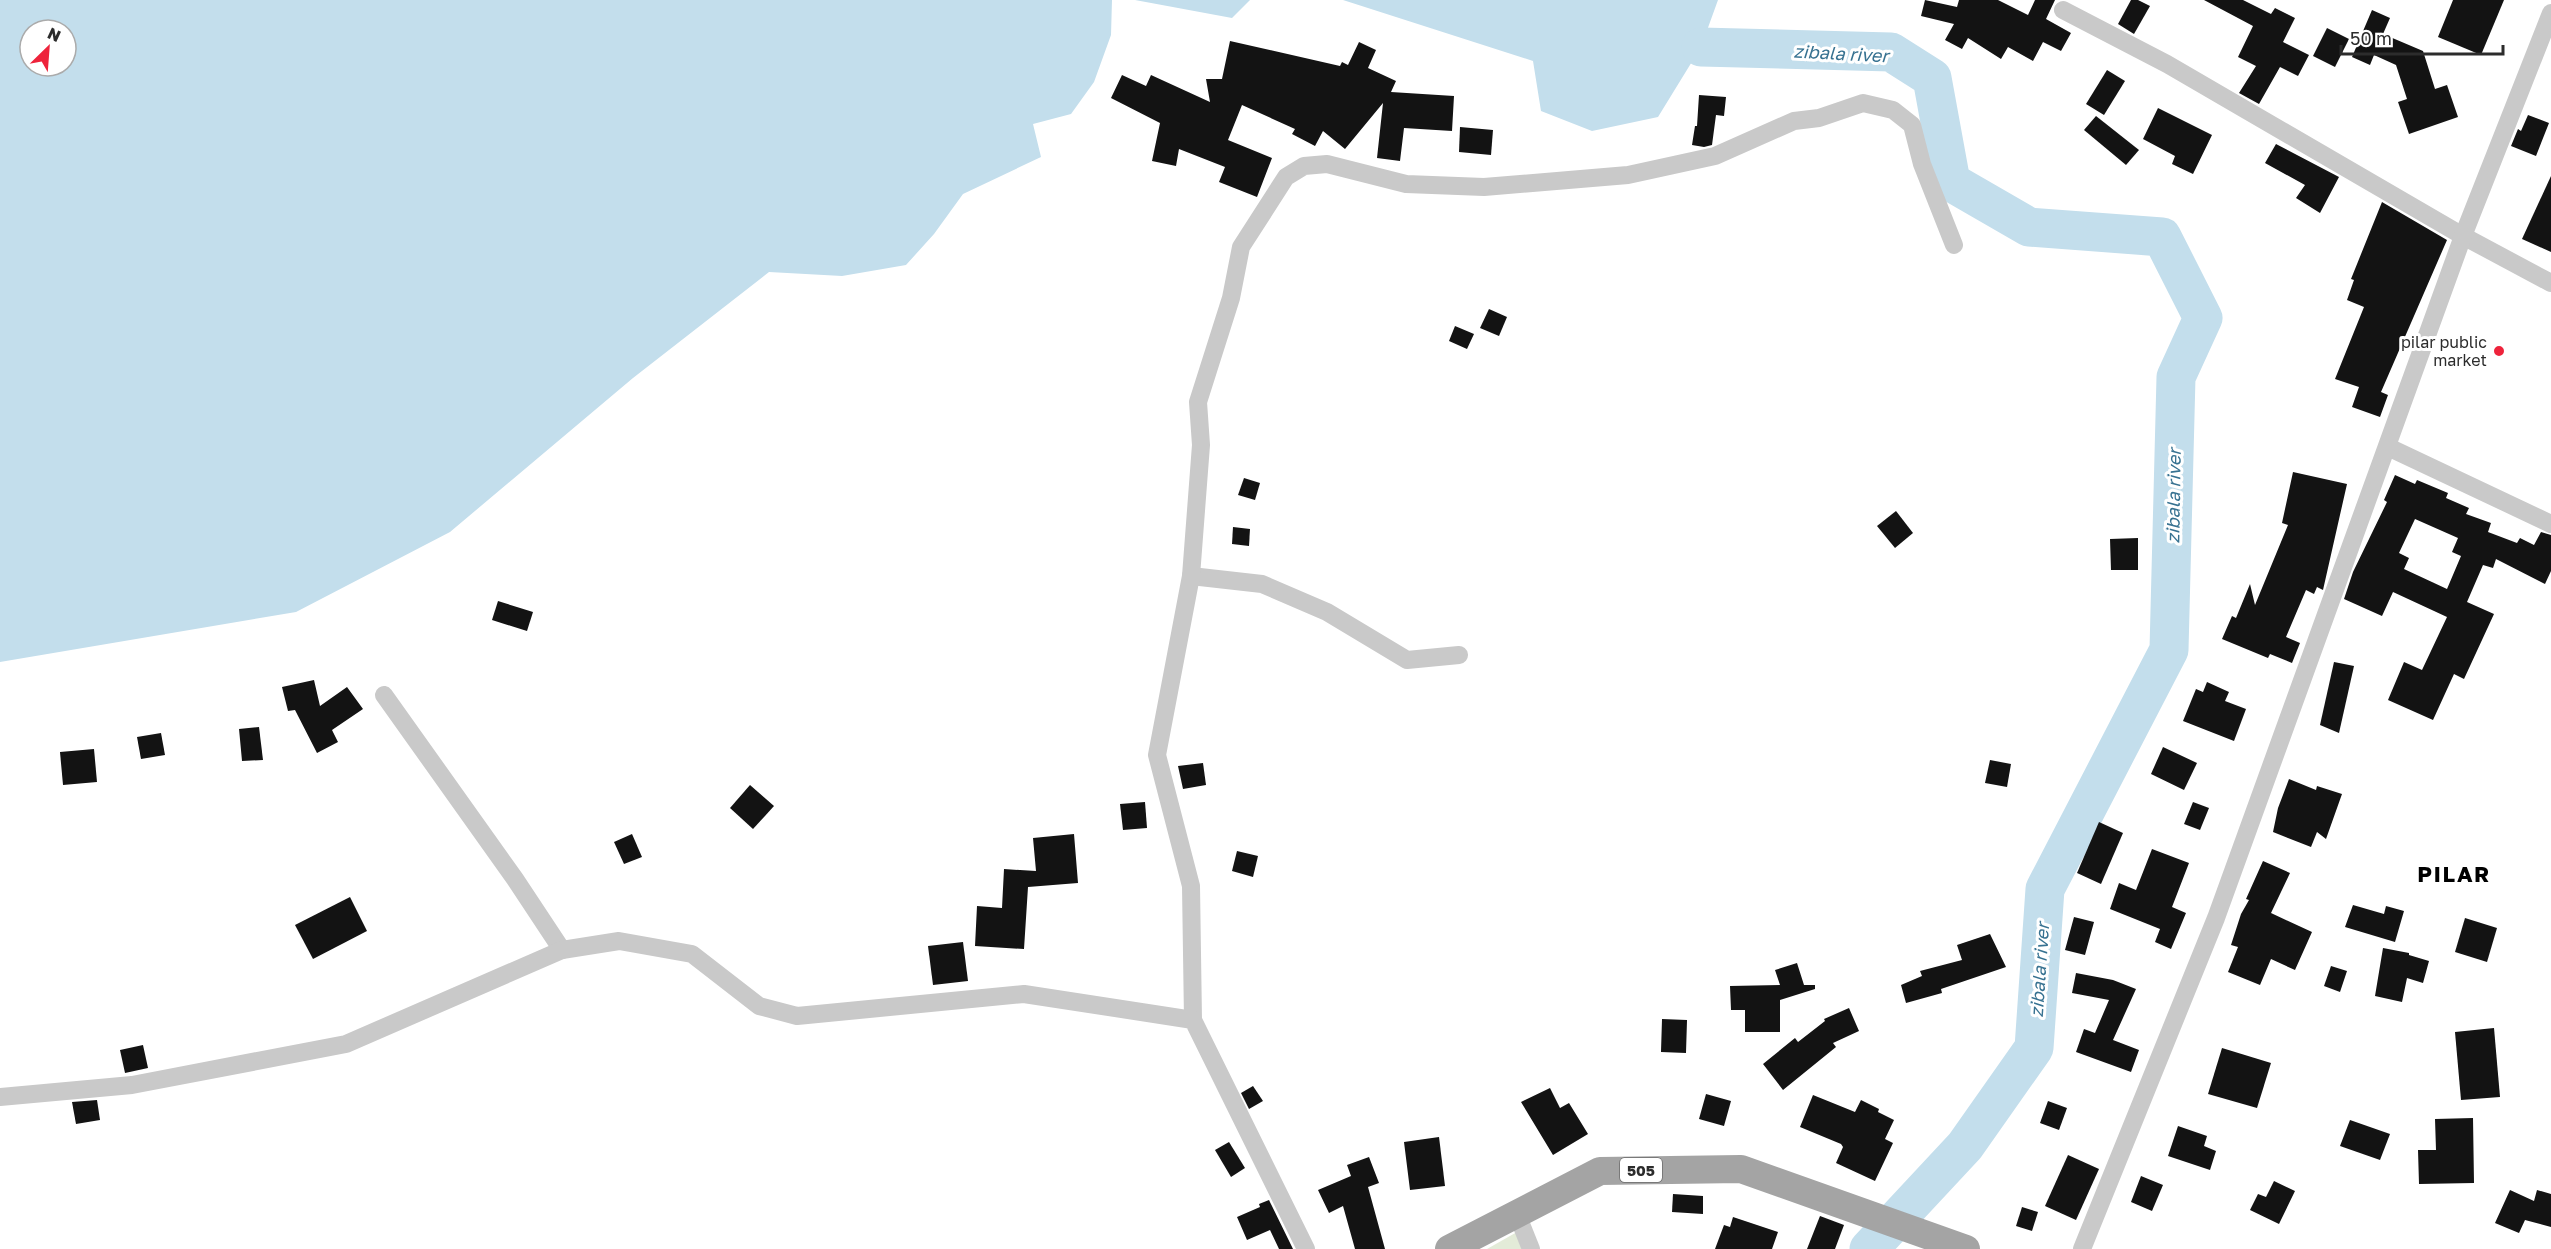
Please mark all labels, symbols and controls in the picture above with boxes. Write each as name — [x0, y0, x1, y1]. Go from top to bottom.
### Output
north arrow — [18, 18, 78, 78]
scale bar — [2341, 18, 2503, 56]
text: N — [45, 23, 64, 46]
text: 50 m — [2350, 27, 2392, 49]
water label: zibala river — [1793, 40, 1892, 67]
place label: pilar public market — [2401, 332, 2487, 370]
marker: pilar public market — [2492, 344, 2506, 358]
water label: zibala river — [2161, 445, 2185, 544]
district label: PILAR — [2417, 860, 2491, 887]
water label: zibala river — [2025, 919, 2053, 1018]
road number: 505 — [1620, 1158, 1662, 1182]

